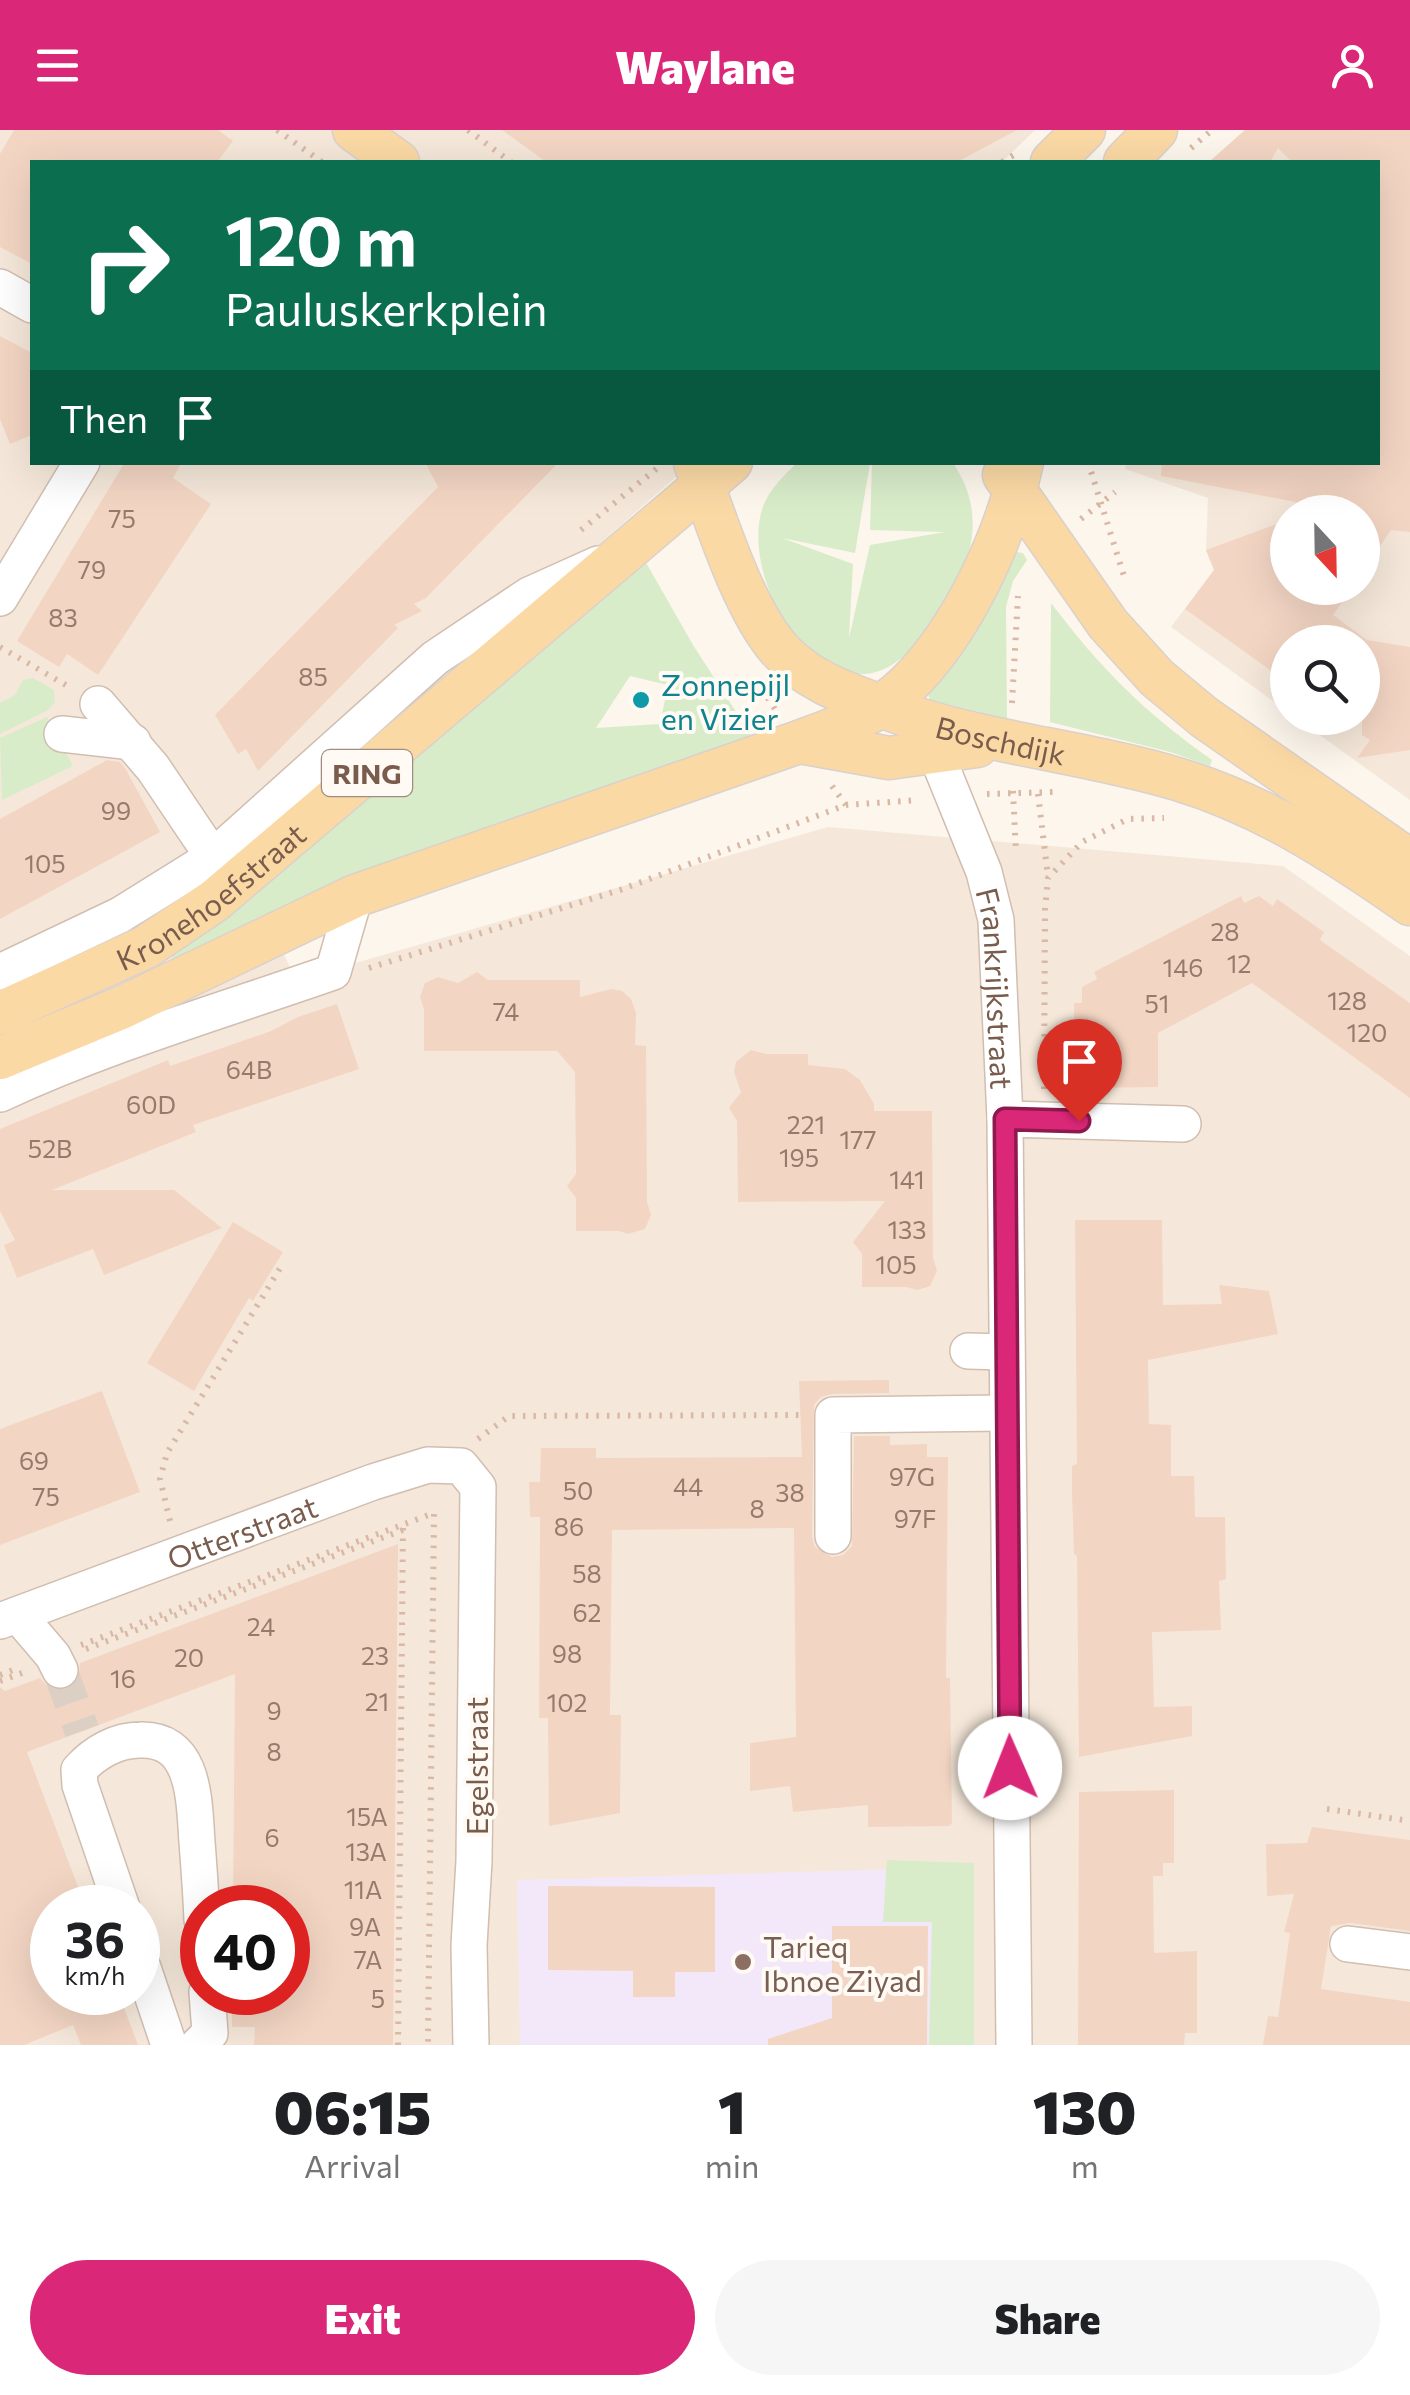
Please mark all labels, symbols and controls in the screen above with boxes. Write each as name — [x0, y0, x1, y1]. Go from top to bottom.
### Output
icon: menu — [30, 38, 85, 93]
text: Waylane — [615, 38, 795, 93]
icon: person — [1325, 38, 1380, 93]
text: 120 m — [225, 195, 417, 280]
icon: right — [60, 200, 190, 330]
text: Pauluskerkplein — [225, 280, 548, 335]
icon: arrive — [168, 390, 223, 445]
text: Then — [60, 394, 148, 441]
north arrow — [1270, 495, 1380, 605]
map controls — [1270, 495, 1380, 735]
house number: 75 — [108, 503, 136, 533]
house number: 79 — [78, 554, 106, 584]
house number: 83 — [48, 602, 78, 632]
button: search — [1270, 625, 1380, 735]
house number: 85 — [298, 661, 328, 691]
place label: Zonnepijl en Vizier — [661, 665, 790, 736]
marker: Zonnepijl en Vizier — [630, 689, 652, 711]
street label: Boschdijk — [932, 707, 1069, 771]
road number: RING — [322, 750, 412, 796]
house number: 99 — [101, 795, 131, 825]
street label: Kronehoefstraat — [110, 814, 312, 977]
house number: 105 — [24, 848, 66, 878]
street label: Frankrijkstraat — [970, 883, 1022, 1090]
house number: 28 — [1211, 916, 1239, 946]
house number: 12 — [1227, 948, 1251, 978]
house number: 146 — [1163, 952, 1203, 982]
house number: 128 — [1327, 985, 1367, 1015]
house number: 51 — [1144, 988, 1170, 1018]
house number: 74 — [493, 996, 519, 1026]
house number: 120 — [1347, 1017, 1387, 1047]
pin — [1037, 1019, 1122, 1122]
icon: arrive — [1052, 1034, 1107, 1089]
house number: 64B — [226, 1054, 272, 1084]
house number: 60D — [126, 1089, 176, 1119]
house number: 221 — [787, 1109, 825, 1139]
house number: 177 — [839, 1124, 877, 1154]
house number: 52B — [28, 1133, 72, 1163]
house number: 195 — [779, 1142, 819, 1172]
house number: 141 — [889, 1164, 925, 1194]
house number: 133 — [887, 1214, 927, 1244]
house number: 105 — [875, 1249, 917, 1279]
house number: 69 — [19, 1445, 49, 1475]
house number: 97G — [889, 1461, 935, 1491]
house number: 44 — [673, 1471, 703, 1501]
house number: 50 — [563, 1475, 593, 1505]
house number: 38 — [775, 1477, 805, 1507]
house number: 75 — [32, 1481, 60, 1511]
street label: Otterstraat — [161, 1486, 322, 1576]
house number: 8 — [749, 1493, 765, 1523]
house number: 97F — [894, 1503, 936, 1533]
house number: 86 — [554, 1511, 584, 1541]
house number: 58 — [572, 1558, 602, 1588]
house number: 62 — [573, 1597, 601, 1627]
house number: 24 — [247, 1611, 275, 1641]
house number: 98 — [552, 1638, 582, 1668]
house number: 23 — [361, 1640, 389, 1670]
house number: 20 — [174, 1642, 204, 1672]
house number: 16 — [110, 1663, 136, 1693]
house number: 21 — [365, 1686, 389, 1716]
house number: 102 — [547, 1687, 587, 1717]
house number: 9 — [266, 1695, 282, 1725]
street label: Egelstraat — [457, 1697, 494, 1835]
position arrow — [958, 1716, 1062, 1820]
house number: 8 — [266, 1736, 282, 1766]
house number: 15A — [346, 1801, 388, 1831]
house number: 6 — [264, 1822, 280, 1852]
house number: 13A — [345, 1836, 387, 1866]
house number: 11A — [344, 1874, 382, 1904]
speed limit sign: 40 — [180, 1885, 310, 2015]
text: 36 — [65, 1907, 125, 1968]
house number: 9A — [349, 1911, 381, 1941]
place label: Tarieq Ibnoe Ziyad — [763, 1927, 922, 1998]
house number: 7A — [354, 1944, 382, 1974]
marker: Tarieq Ibnoe Ziyad — [732, 1951, 754, 1973]
text: km/h — [65, 1960, 125, 1990]
house number: 5 — [371, 1983, 385, 2013]
text: 06:15 — [274, 2073, 431, 2146]
text: 1 — [718, 2073, 746, 2146]
text: 130 — [1033, 2073, 1136, 2146]
text: Arrival — [304, 2145, 401, 2185]
text: min — [705, 2145, 759, 2185]
text: m — [1071, 2145, 1099, 2185]
button: Exit — [30, 2260, 695, 2375]
button: Share — [715, 2260, 1380, 2375]

